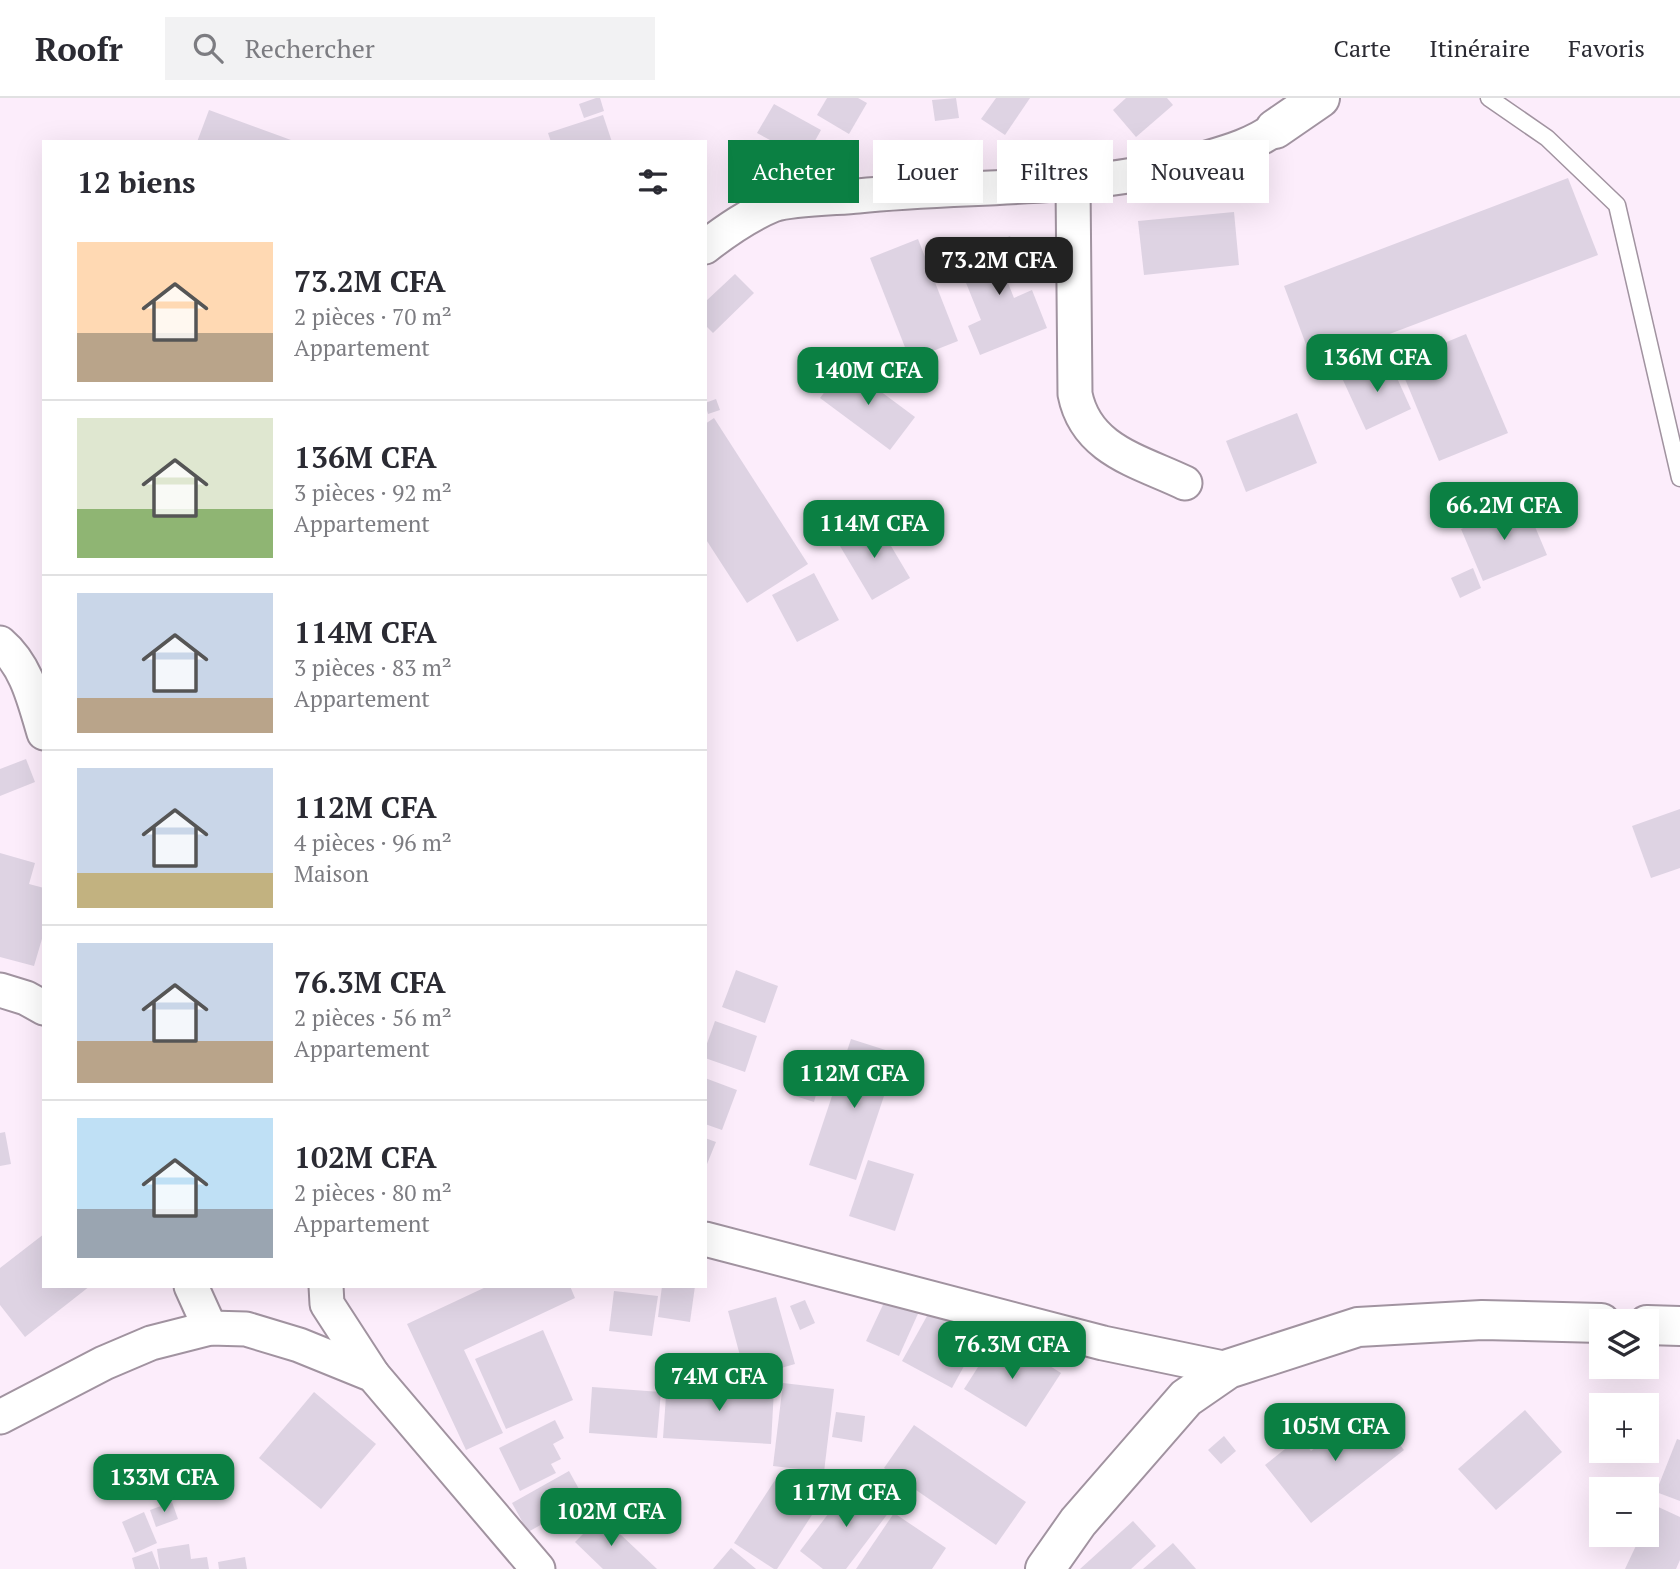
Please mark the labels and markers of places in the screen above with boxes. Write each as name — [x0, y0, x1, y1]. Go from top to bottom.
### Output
pin: 73.2M CFA — [919, 238, 1079, 297]
pin: 136M CFA — [1305, 334, 1449, 394]
pin: 140M CFA — [796, 348, 940, 407]
pin: 66.2M CFA — [1424, 482, 1584, 542]
pin: 114M CFA — [802, 500, 946, 560]
pin: 112M CFA — [782, 1051, 926, 1110]
pin: 76.3M CFA — [932, 1322, 1092, 1381]
pin: 74M CFA — [654, 1354, 784, 1413]
pin: 105M CFA — [1263, 1404, 1407, 1463]
pin: 133M CFA — [92, 1454, 236, 1514]
pin: 117M CFA — [774, 1470, 918, 1529]
pin: 102M CFA — [539, 1488, 683, 1548]

